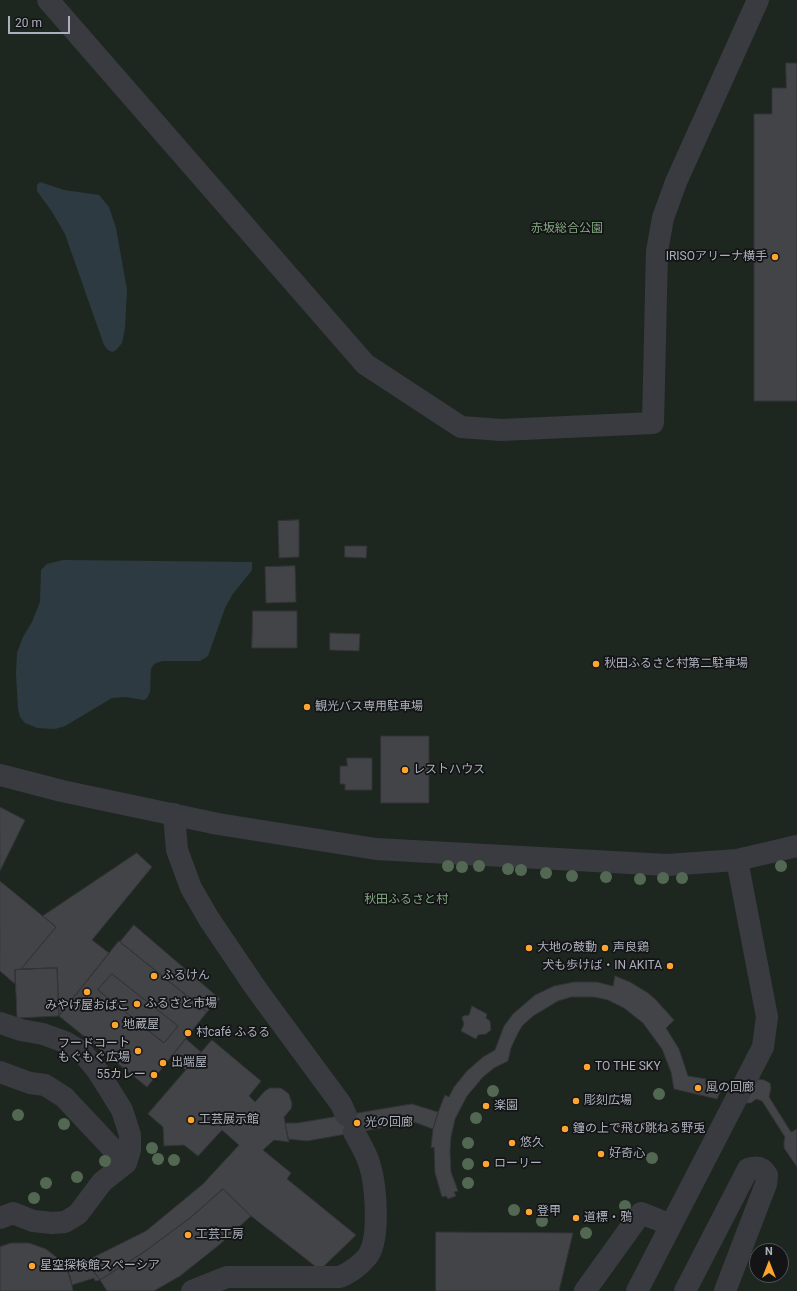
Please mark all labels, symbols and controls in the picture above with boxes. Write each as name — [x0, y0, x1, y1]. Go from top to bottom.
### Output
scale bar — [10, 8, 72, 34]
text: 20 m — [15, 16, 42, 30]
park label: 赤坂総合公園 — [531, 222, 603, 236]
place label: IRISOアリーナ横手 — [666, 250, 767, 264]
marker: IRISOアリーナ横手 — [770, 252, 780, 262]
place label: 秋田ふるさと村第二駐車場 — [604, 657, 748, 671]
marker: 秋田ふるさと村第二駐車場 — [591, 659, 601, 669]
place label: 観光バス専用駐車場 — [315, 700, 423, 714]
marker: 観光バス専用駐車場 — [302, 702, 312, 712]
place label: レストハウス — [413, 763, 485, 777]
marker: レストハウス — [400, 765, 410, 775]
park label: 秋田ふるさと村 — [364, 893, 448, 907]
place label: 大地の鼓動 — [537, 941, 597, 955]
place label: 声良鶏 — [613, 941, 649, 955]
marker: 大地の鼓動 — [524, 943, 534, 953]
marker: 声良鶏 — [600, 943, 610, 953]
place label: 犬も歩けば・IN AKITA — [542, 959, 662, 973]
marker: 犬も歩けば・IN AKITA — [665, 961, 675, 971]
place label: ふるけん — [162, 969, 210, 983]
marker: ふるけん — [149, 971, 159, 981]
marker: みやげ屋おばこ — [82, 987, 92, 997]
place label: ふるさと市場 — [145, 997, 217, 1011]
place label: みやげ屋おばこ — [45, 999, 129, 1013]
marker: ふるさと市場 — [132, 999, 142, 1009]
place label: 地蔵屋 — [123, 1018, 159, 1032]
marker: 地蔵屋 — [110, 1020, 120, 1030]
place label: 村café ふるる — [196, 1026, 270, 1040]
marker: 村café ふるる — [183, 1028, 193, 1038]
place label: フードコート もぐもぐ広場 — [58, 1037, 130, 1065]
marker: フードコート もぐもぐ広場 — [133, 1046, 143, 1056]
place label: 出端屋 — [171, 1056, 207, 1070]
marker: 出端屋 — [158, 1058, 168, 1068]
place label: TO THE SKY — [595, 1060, 661, 1074]
marker: TO THE SKY — [582, 1062, 592, 1072]
place label: 55カレー — [97, 1068, 146, 1082]
marker: 55カレー — [149, 1070, 159, 1080]
place label: 風の回廊 — [706, 1081, 754, 1095]
marker: 風の回廊 — [693, 1083, 703, 1093]
place label: 彫刻広場 — [584, 1094, 632, 1108]
marker: 彫刻広場 — [571, 1096, 581, 1106]
place label: 楽園 — [494, 1099, 518, 1113]
marker: 楽園 — [481, 1101, 491, 1111]
place label: 工芸展示館 — [199, 1113, 259, 1127]
marker: 工芸展示館 — [186, 1115, 196, 1125]
place label: 光の回廊 — [365, 1116, 413, 1130]
marker: 光の回廊 — [352, 1118, 362, 1128]
place label: 鐘の上で飛び跳ねる野兎 — [573, 1122, 705, 1136]
marker: 鐘の上で飛び跳ねる野兎 — [560, 1124, 570, 1134]
place label: 悠久 — [520, 1136, 544, 1150]
marker: 悠久 — [507, 1138, 517, 1148]
place label: 好奇心 — [609, 1147, 645, 1161]
marker: 好奇心 — [596, 1149, 606, 1159]
place label: ローリー — [494, 1157, 542, 1171]
marker: ローリー — [481, 1159, 491, 1169]
place label: 登甲 — [537, 1205, 561, 1219]
marker: 登甲 — [524, 1207, 534, 1217]
place label: 道標・鴉 — [584, 1211, 632, 1225]
marker: 道標・鴉 — [571, 1213, 581, 1223]
place label: 工芸工房 — [196, 1228, 244, 1242]
marker: 工芸工房 — [183, 1230, 193, 1240]
north arrow — [749, 1243, 789, 1283]
text: N — [765, 1245, 773, 1258]
place label: 星空探検館スペーシア — [40, 1259, 160, 1273]
marker: 星空探検館スペーシア — [27, 1261, 37, 1271]

